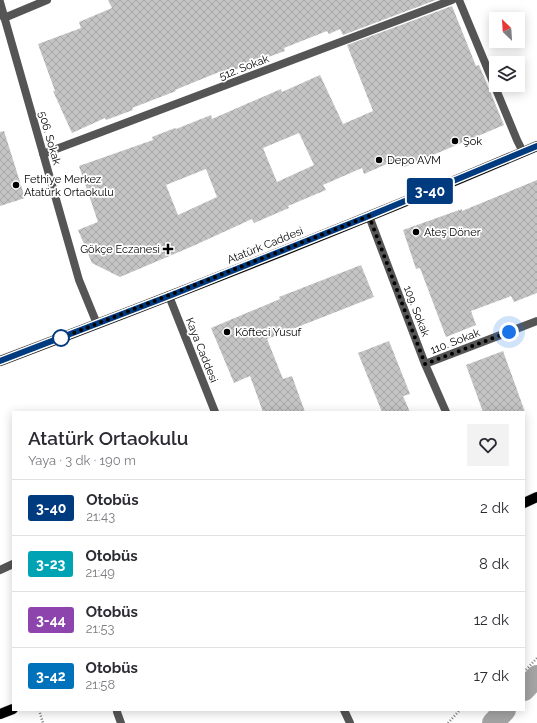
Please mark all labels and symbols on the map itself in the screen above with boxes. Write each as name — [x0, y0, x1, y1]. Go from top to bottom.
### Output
north arrow — [489, 12, 525, 48]
street label: 512. Sokak — [217, 52, 271, 83]
street label: 506. Sokak — [36, 110, 63, 167]
place label: Şok — [463, 135, 482, 148]
marker: Şok — [450, 136, 460, 146]
place label: Depo AVM — [387, 154, 441, 167]
marker: Depo AVM — [374, 155, 384, 165]
place label: Fethiye Merkez Atatürk Ortaokulu — [24, 173, 114, 199]
line badge: 3-40 — [402, 178, 458, 204]
marker: Fethiye Merkez Atatürk Ortaokulu — [11, 180, 21, 190]
street label: Atatürk Caddesi — [225, 224, 305, 267]
place label: Ateş Döner — [424, 226, 481, 239]
marker: Ateş Döner — [411, 227, 421, 237]
place label: Gökçe Eczanesi — [80, 243, 160, 256]
marker: Gökçe Eczanesi — [163, 244, 173, 254]
street label: 109. Sokak — [401, 284, 432, 339]
street label: Kaya Caddesi — [183, 316, 220, 385]
your location — [499, 322, 519, 342]
place label: Köfteci Yusuf — [235, 326, 302, 339]
street label: 110. Sokak — [429, 326, 482, 357]
marker: Köfteci Yusuf — [222, 327, 232, 337]
unlabelled marker — [52, 329, 70, 347]

